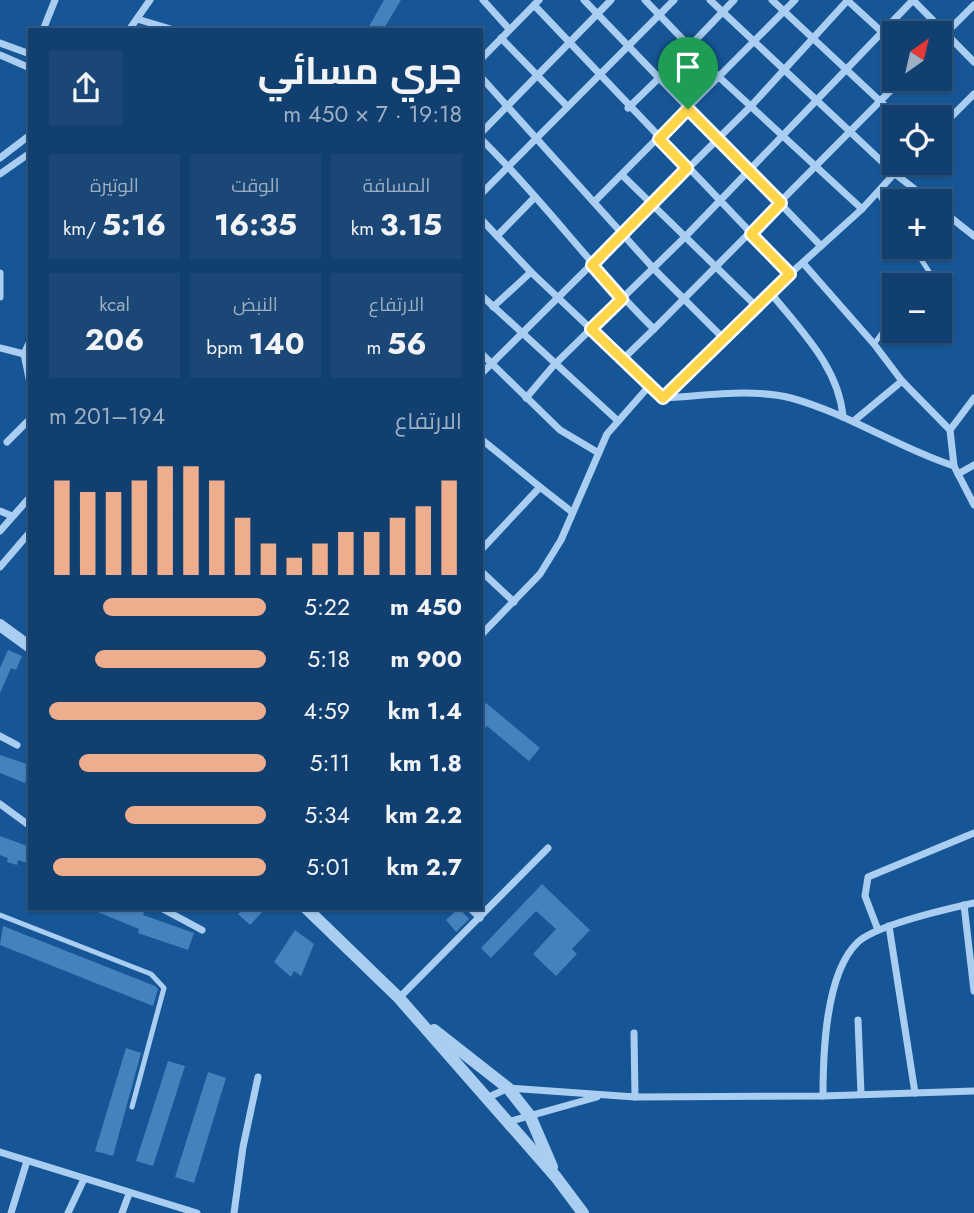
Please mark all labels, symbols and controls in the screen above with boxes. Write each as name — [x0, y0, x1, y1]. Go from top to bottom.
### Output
north arrow — [882, 21, 952, 91]
map controls — [882, 21, 952, 343]
pin — [658, 37, 718, 109]
text: جري مسائي — [258, 43, 462, 98]
icon: arrive — [669, 48, 707, 86]
button: share — [49, 51, 123, 125]
text: 19:18 · 7 × 450 m — [283, 97, 462, 131]
button: locate — [882, 105, 952, 175]
text: الوتيرة — [90, 172, 139, 199]
text: الوقت — [231, 172, 280, 199]
text: المسافة — [363, 172, 430, 199]
button: + — [882, 189, 952, 259]
text: 5:16 — [102, 203, 166, 246]
text: 16:35 — [214, 203, 297, 246]
text: 3.15 — [380, 203, 442, 246]
text: /km — [63, 215, 102, 242]
text: km — [351, 215, 380, 242]
button: − — [882, 273, 952, 343]
text: kcal — [99, 291, 130, 318]
text: النبض — [233, 291, 278, 318]
text: الارتفاع — [369, 291, 424, 318]
text: 206 — [85, 318, 144, 361]
text: 140 — [249, 322, 305, 365]
text: 56 — [387, 322, 426, 365]
text: bpm — [206, 334, 249, 361]
text: m — [367, 334, 387, 361]
text: 194–201 m — [49, 399, 165, 433]
text: الارتفاع — [395, 404, 462, 438]
text: 5:22 — [304, 590, 350, 624]
text: 450 m — [390, 590, 462, 624]
text: 5:18 — [307, 642, 350, 676]
text: 900 m — [390, 642, 462, 676]
text: 4:59 — [303, 694, 350, 728]
text: 1.4 km — [388, 694, 462, 728]
text: 5:11 — [309, 746, 350, 780]
text: 1.8 km — [389, 746, 462, 780]
text: 5:34 — [304, 798, 350, 832]
text: 2.2 km — [385, 798, 462, 832]
text: 5:01 — [306, 850, 350, 884]
text: 2.7 km — [387, 850, 462, 884]

